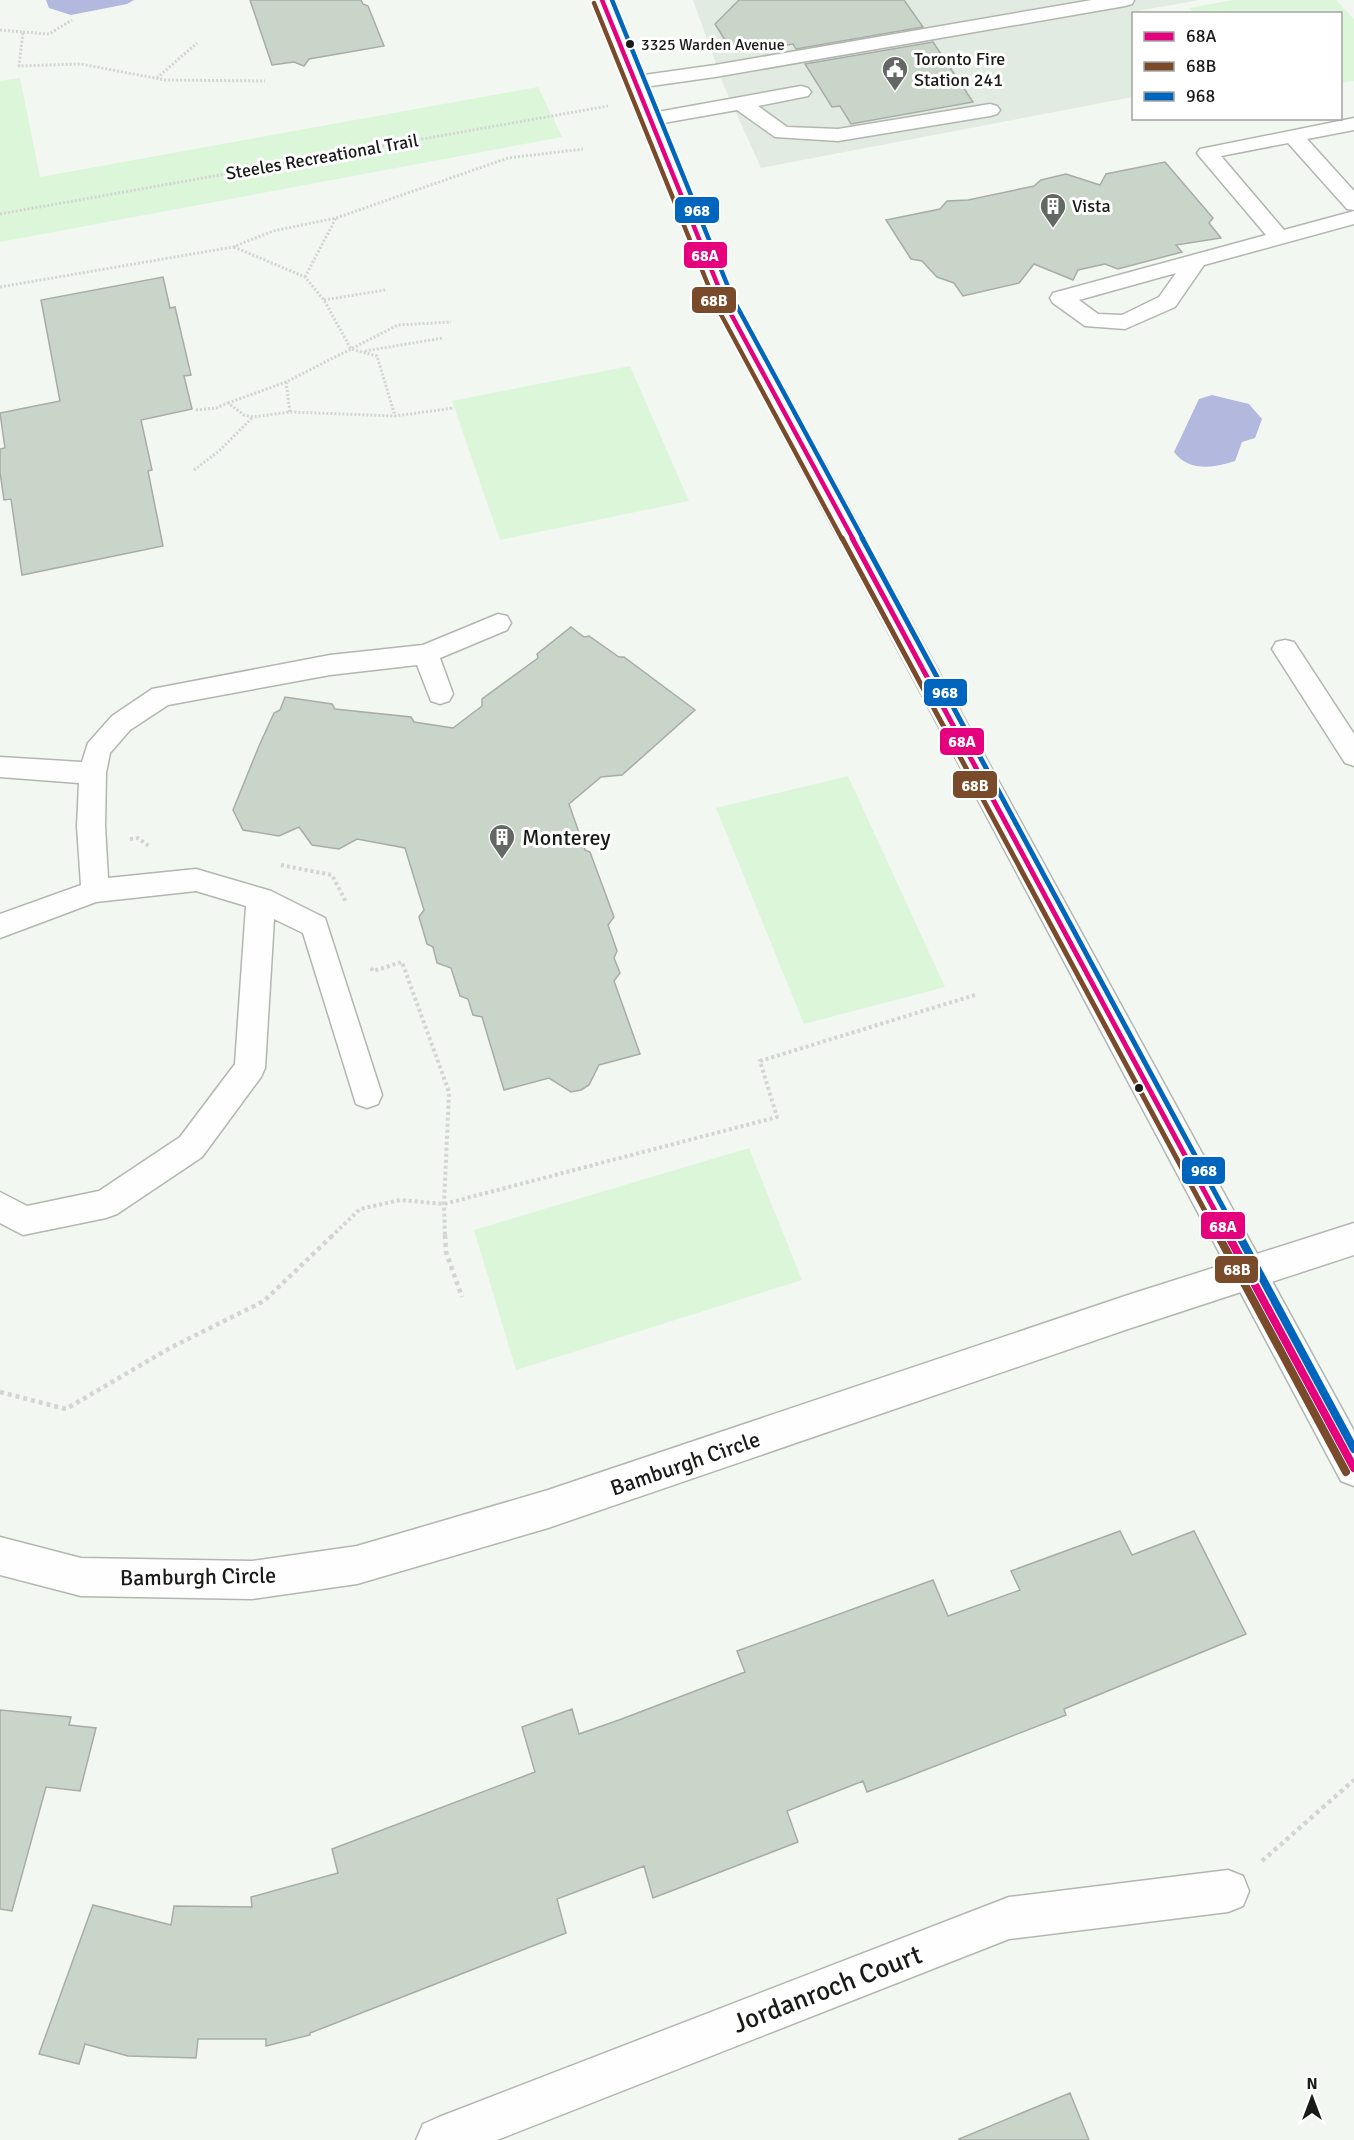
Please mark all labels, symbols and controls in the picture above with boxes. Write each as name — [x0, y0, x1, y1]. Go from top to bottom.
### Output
legend — [1132, 12, 1342, 120]
text: 68A — [1186, 25, 1216, 47]
place label: 3325 Warden Avenue — [641, 35, 785, 55]
marker: 3325 Warden Avenue — [624, 38, 636, 50]
place label: Toronto Fire Station 241 — [914, 48, 1005, 91]
public building icon: Toronto Fire Station 241 — [880, 54, 910, 92]
text: 68B — [1186, 55, 1216, 77]
text: 968 — [1186, 85, 1215, 107]
street label: Steeles Recreational Trail — [224, 129, 420, 185]
building icon: Vista — [1038, 191, 1068, 229]
place label: Vista — [1072, 195, 1111, 217]
line badge: 968 — [674, 196, 720, 224]
text: 968 — [684, 201, 710, 221]
line badge: 68A — [683, 241, 728, 269]
text: 68A — [691, 246, 720, 266]
line badge: 68B — [691, 286, 737, 314]
text: 68B — [700, 291, 728, 311]
line badge: 968 — [923, 678, 968, 707]
text: 968 — [932, 683, 958, 703]
line badge: 68A — [939, 727, 985, 756]
text: 68A — [948, 732, 977, 752]
line badge: 68B — [952, 770, 998, 799]
text: 68B — [961, 776, 989, 796]
building icon: Monterey — [487, 822, 517, 860]
place label: Monterey — [522, 824, 611, 851]
unlabelled marker — [1133, 1082, 1145, 1094]
line badge: 968 — [1181, 1156, 1226, 1185]
text: 968 — [1191, 1161, 1217, 1181]
line badge: 68A — [1200, 1211, 1246, 1240]
text: 68A — [1209, 1217, 1238, 1237]
line badge: 68B — [1214, 1255, 1259, 1284]
text: 68B — [1223, 1260, 1251, 1280]
street label: Bamburgh Circle — [607, 1425, 764, 1502]
street label: Bamburgh Circle — [120, 1562, 276, 1591]
street label: Jordanroch Court — [728, 1938, 927, 2041]
north arrow — [1282, 2068, 1342, 2128]
text: N — [1306, 2074, 1318, 2094]

